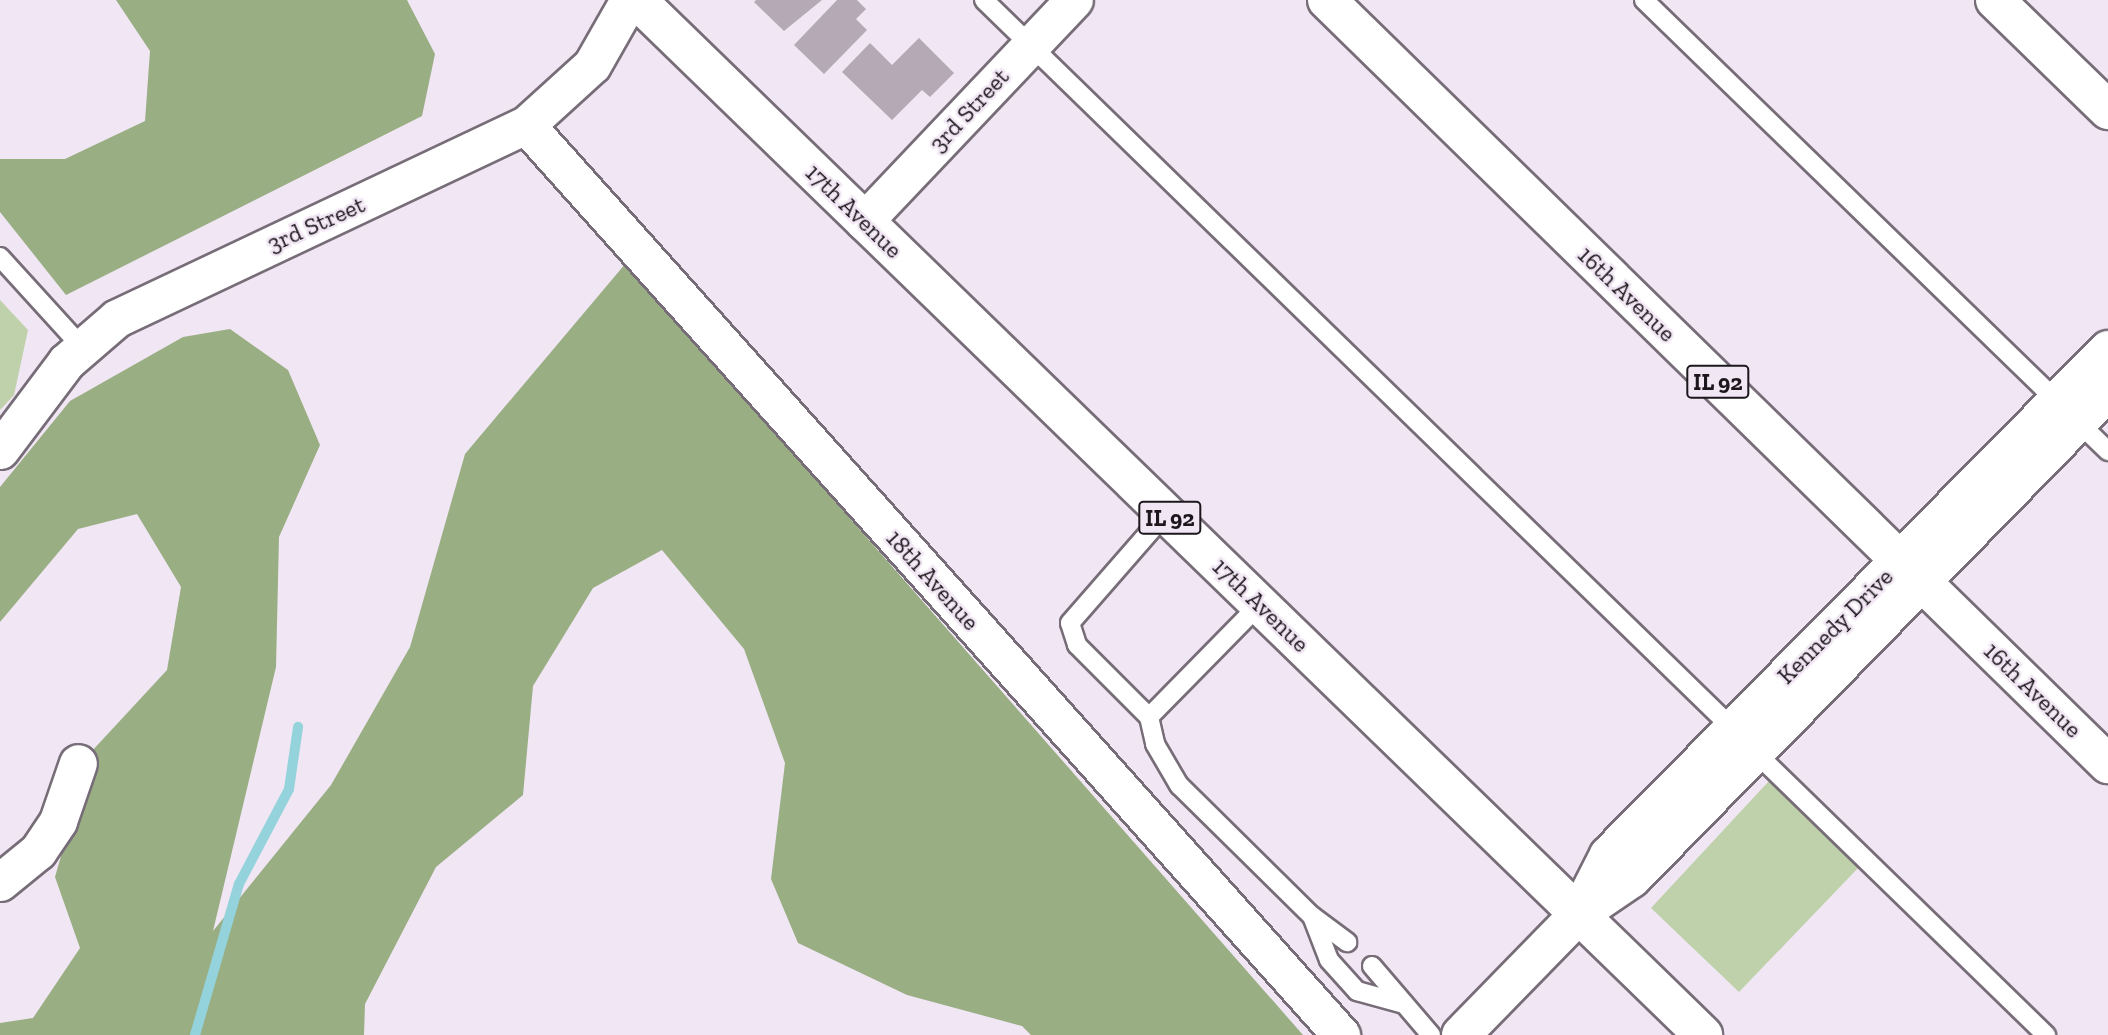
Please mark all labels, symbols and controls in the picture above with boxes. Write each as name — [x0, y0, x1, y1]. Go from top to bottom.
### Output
street label: 3rd Street — [923, 62, 1015, 158]
street label: 17th Avenue — [799, 158, 909, 264]
street label: 3rd Street — [263, 190, 369, 258]
street label: 16th Avenue — [1572, 240, 1682, 348]
road number: IL 92 — [1685, 362, 1751, 402]
road number: IL 92 — [1137, 498, 1203, 538]
street label: 18th Avenue — [880, 524, 986, 636]
street label: 17th Avenue — [1206, 552, 1316, 658]
street label: Kennedy Drive — [1771, 562, 1899, 690]
street label: 16th Avenue — [1978, 636, 2088, 744]

